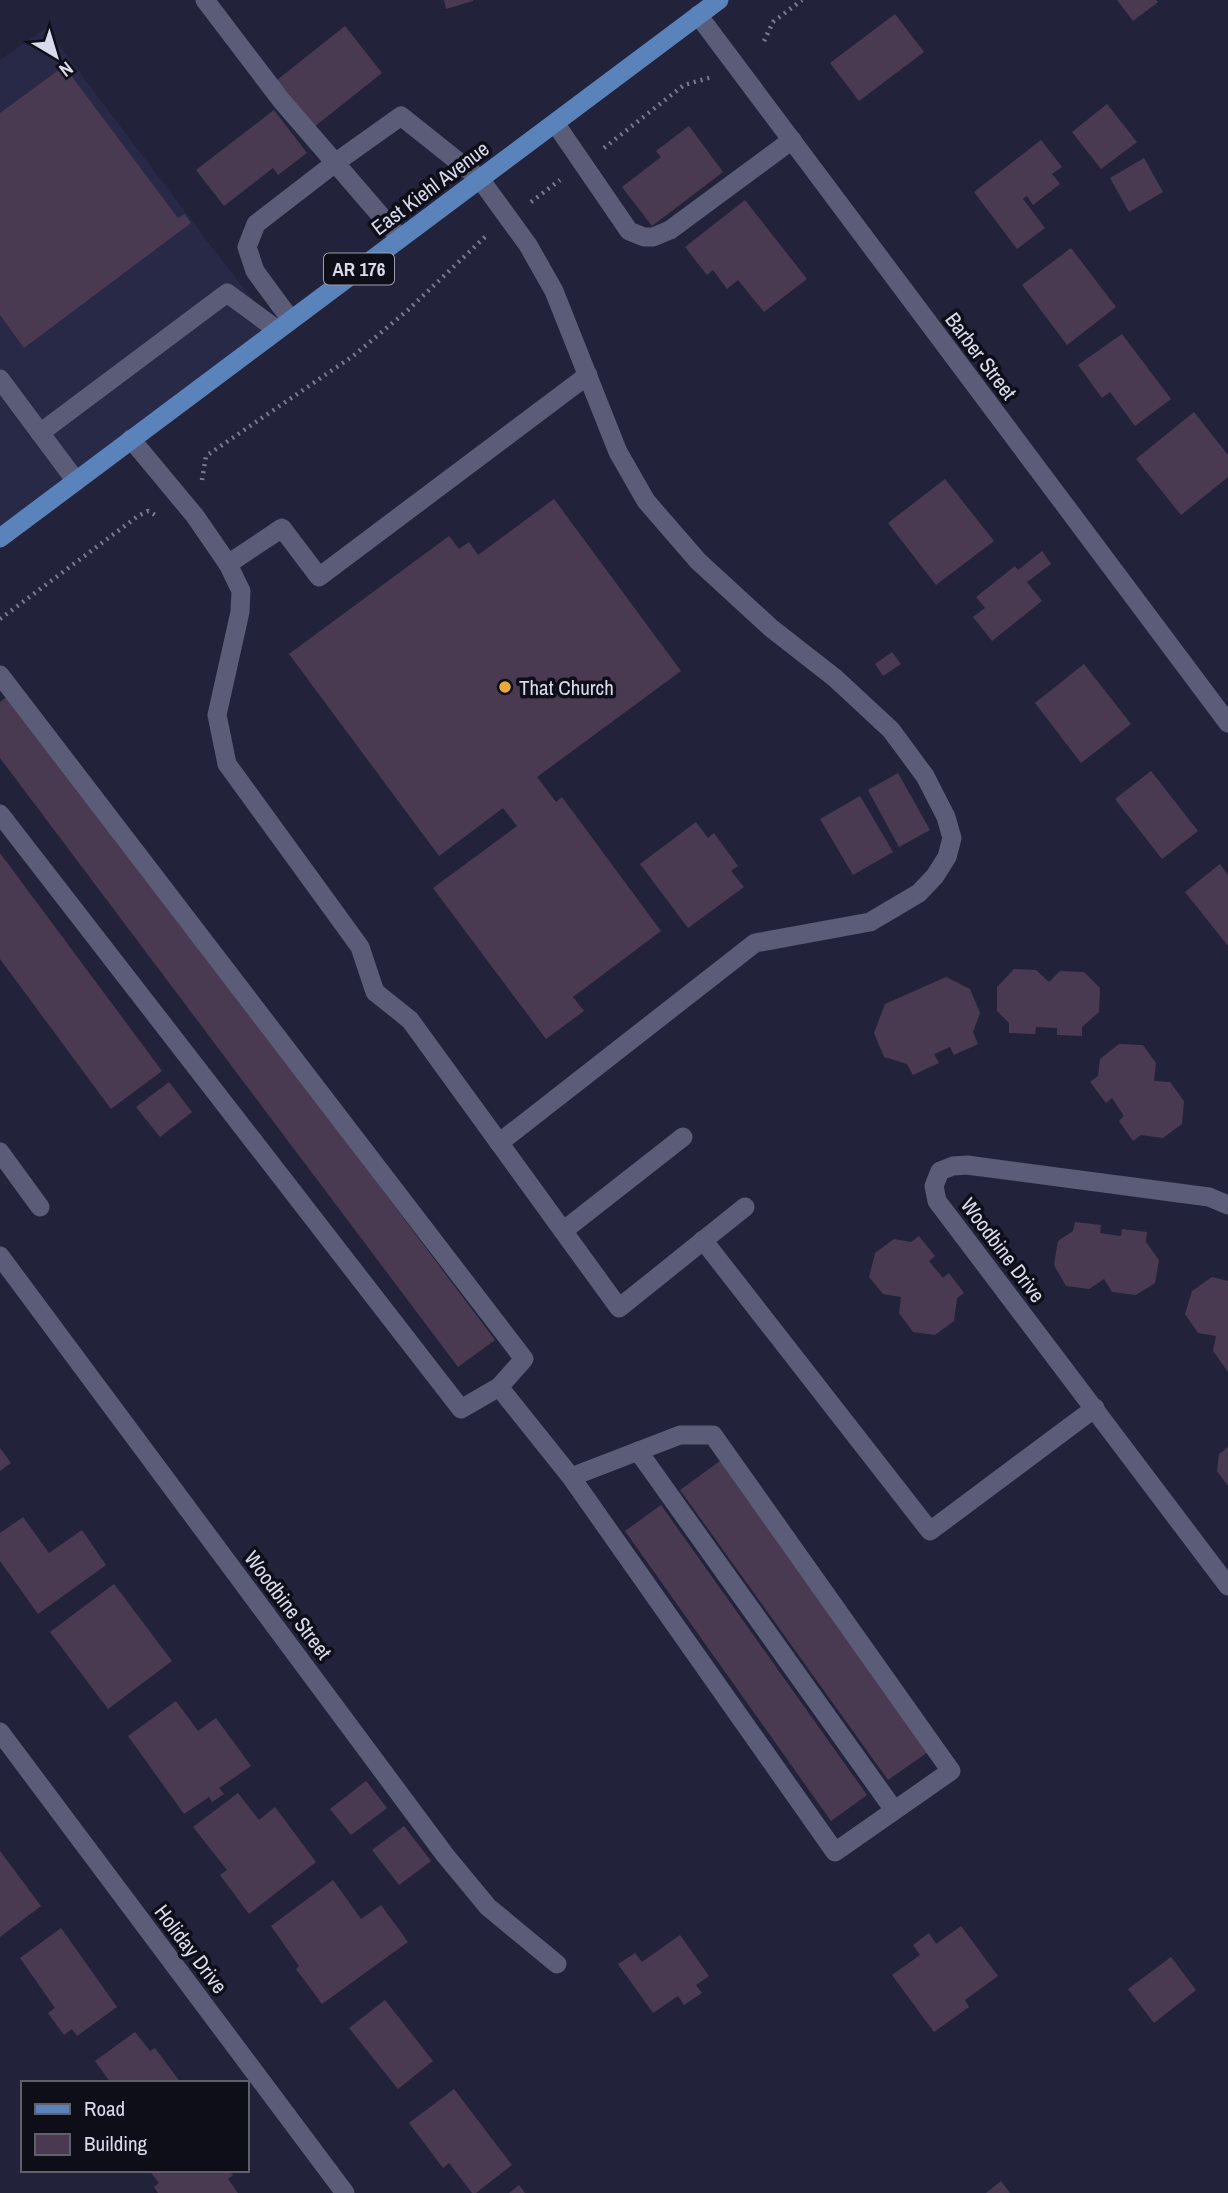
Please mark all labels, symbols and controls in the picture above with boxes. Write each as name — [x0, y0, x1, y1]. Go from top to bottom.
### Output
north arrow — [21, 21, 91, 91]
text: N — [54, 56, 79, 83]
street label: East Kiehl Avenue — [365, 134, 495, 242]
road number: AR 176 — [324, 254, 394, 284]
street label: Barber Street — [939, 306, 1024, 406]
place label: That Church — [519, 673, 614, 702]
marker: That Church — [497, 679, 513, 695]
street label: Woodbine Drive — [954, 1192, 1052, 1308]
street label: Woodbine Street — [238, 1545, 339, 1665]
street label: Holiday Drive — [148, 1899, 234, 1999]
legend — [21, 2081, 248, 2172]
text: Road — [84, 2094, 125, 2123]
text: Building — [84, 2129, 148, 2158]

